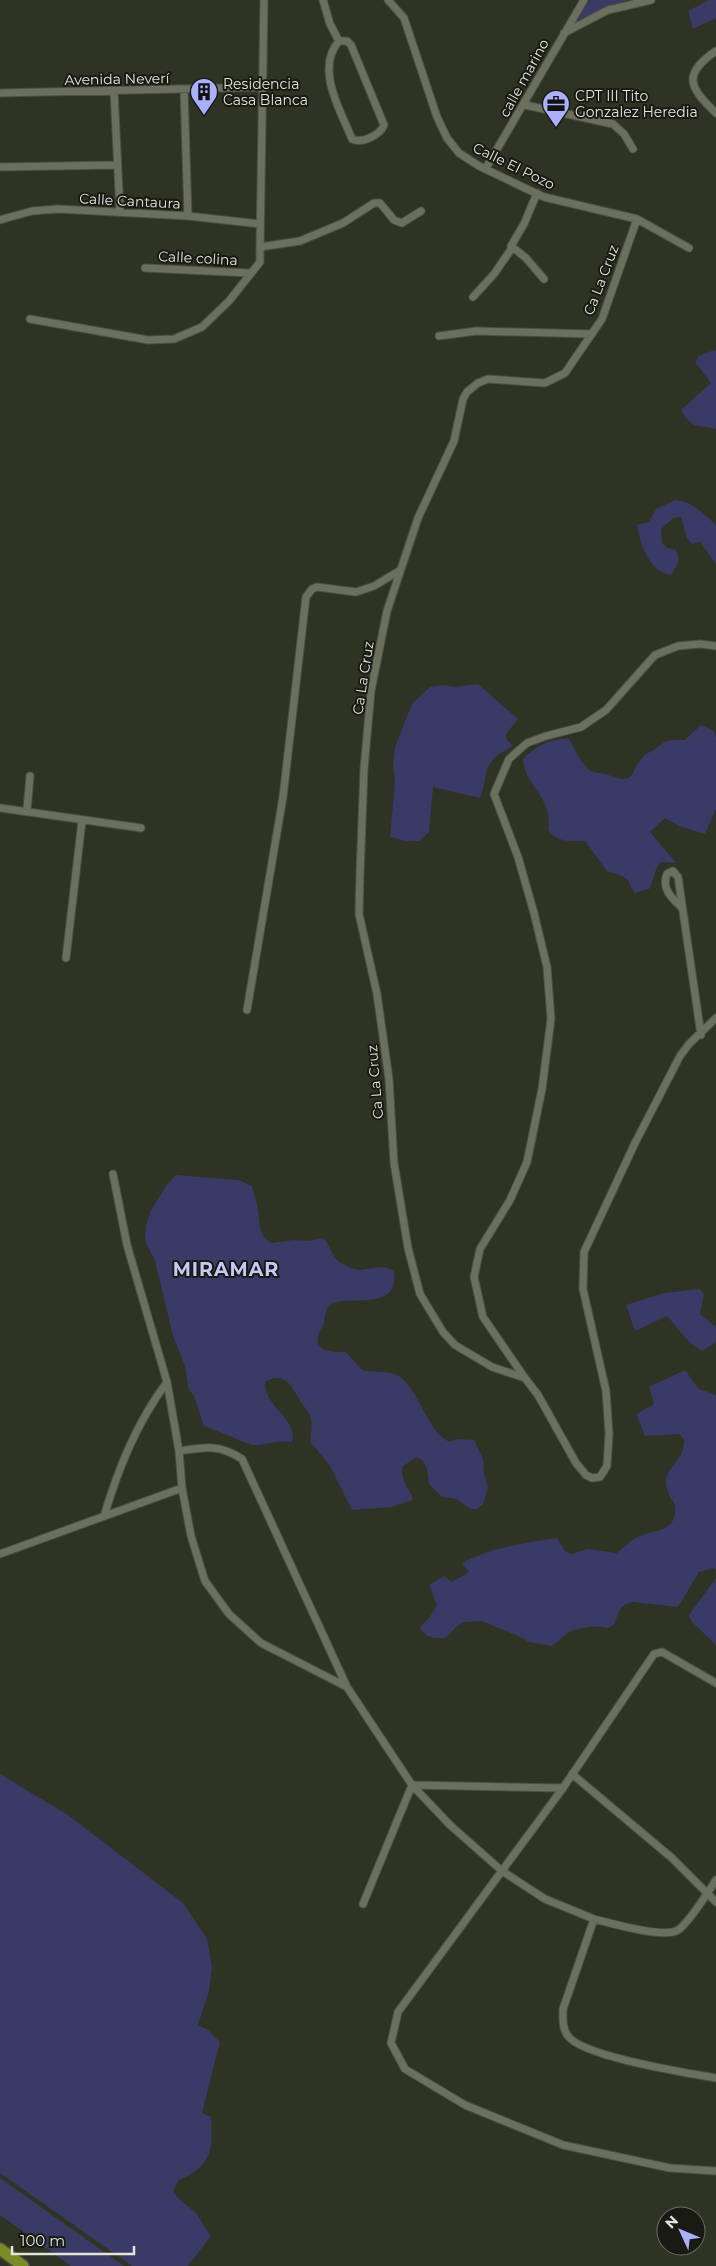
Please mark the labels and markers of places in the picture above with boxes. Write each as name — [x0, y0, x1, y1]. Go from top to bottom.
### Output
place label: Residencia Casa Blanca — [223, 75, 308, 109]
building icon: Residencia Casa Blanca — [189, 77, 219, 116]
place label: CPT III Tito Gonzalez Heredia — [575, 87, 698, 121]
office icon: CPT III Tito Gonzalez Heredia — [541, 89, 571, 128]

